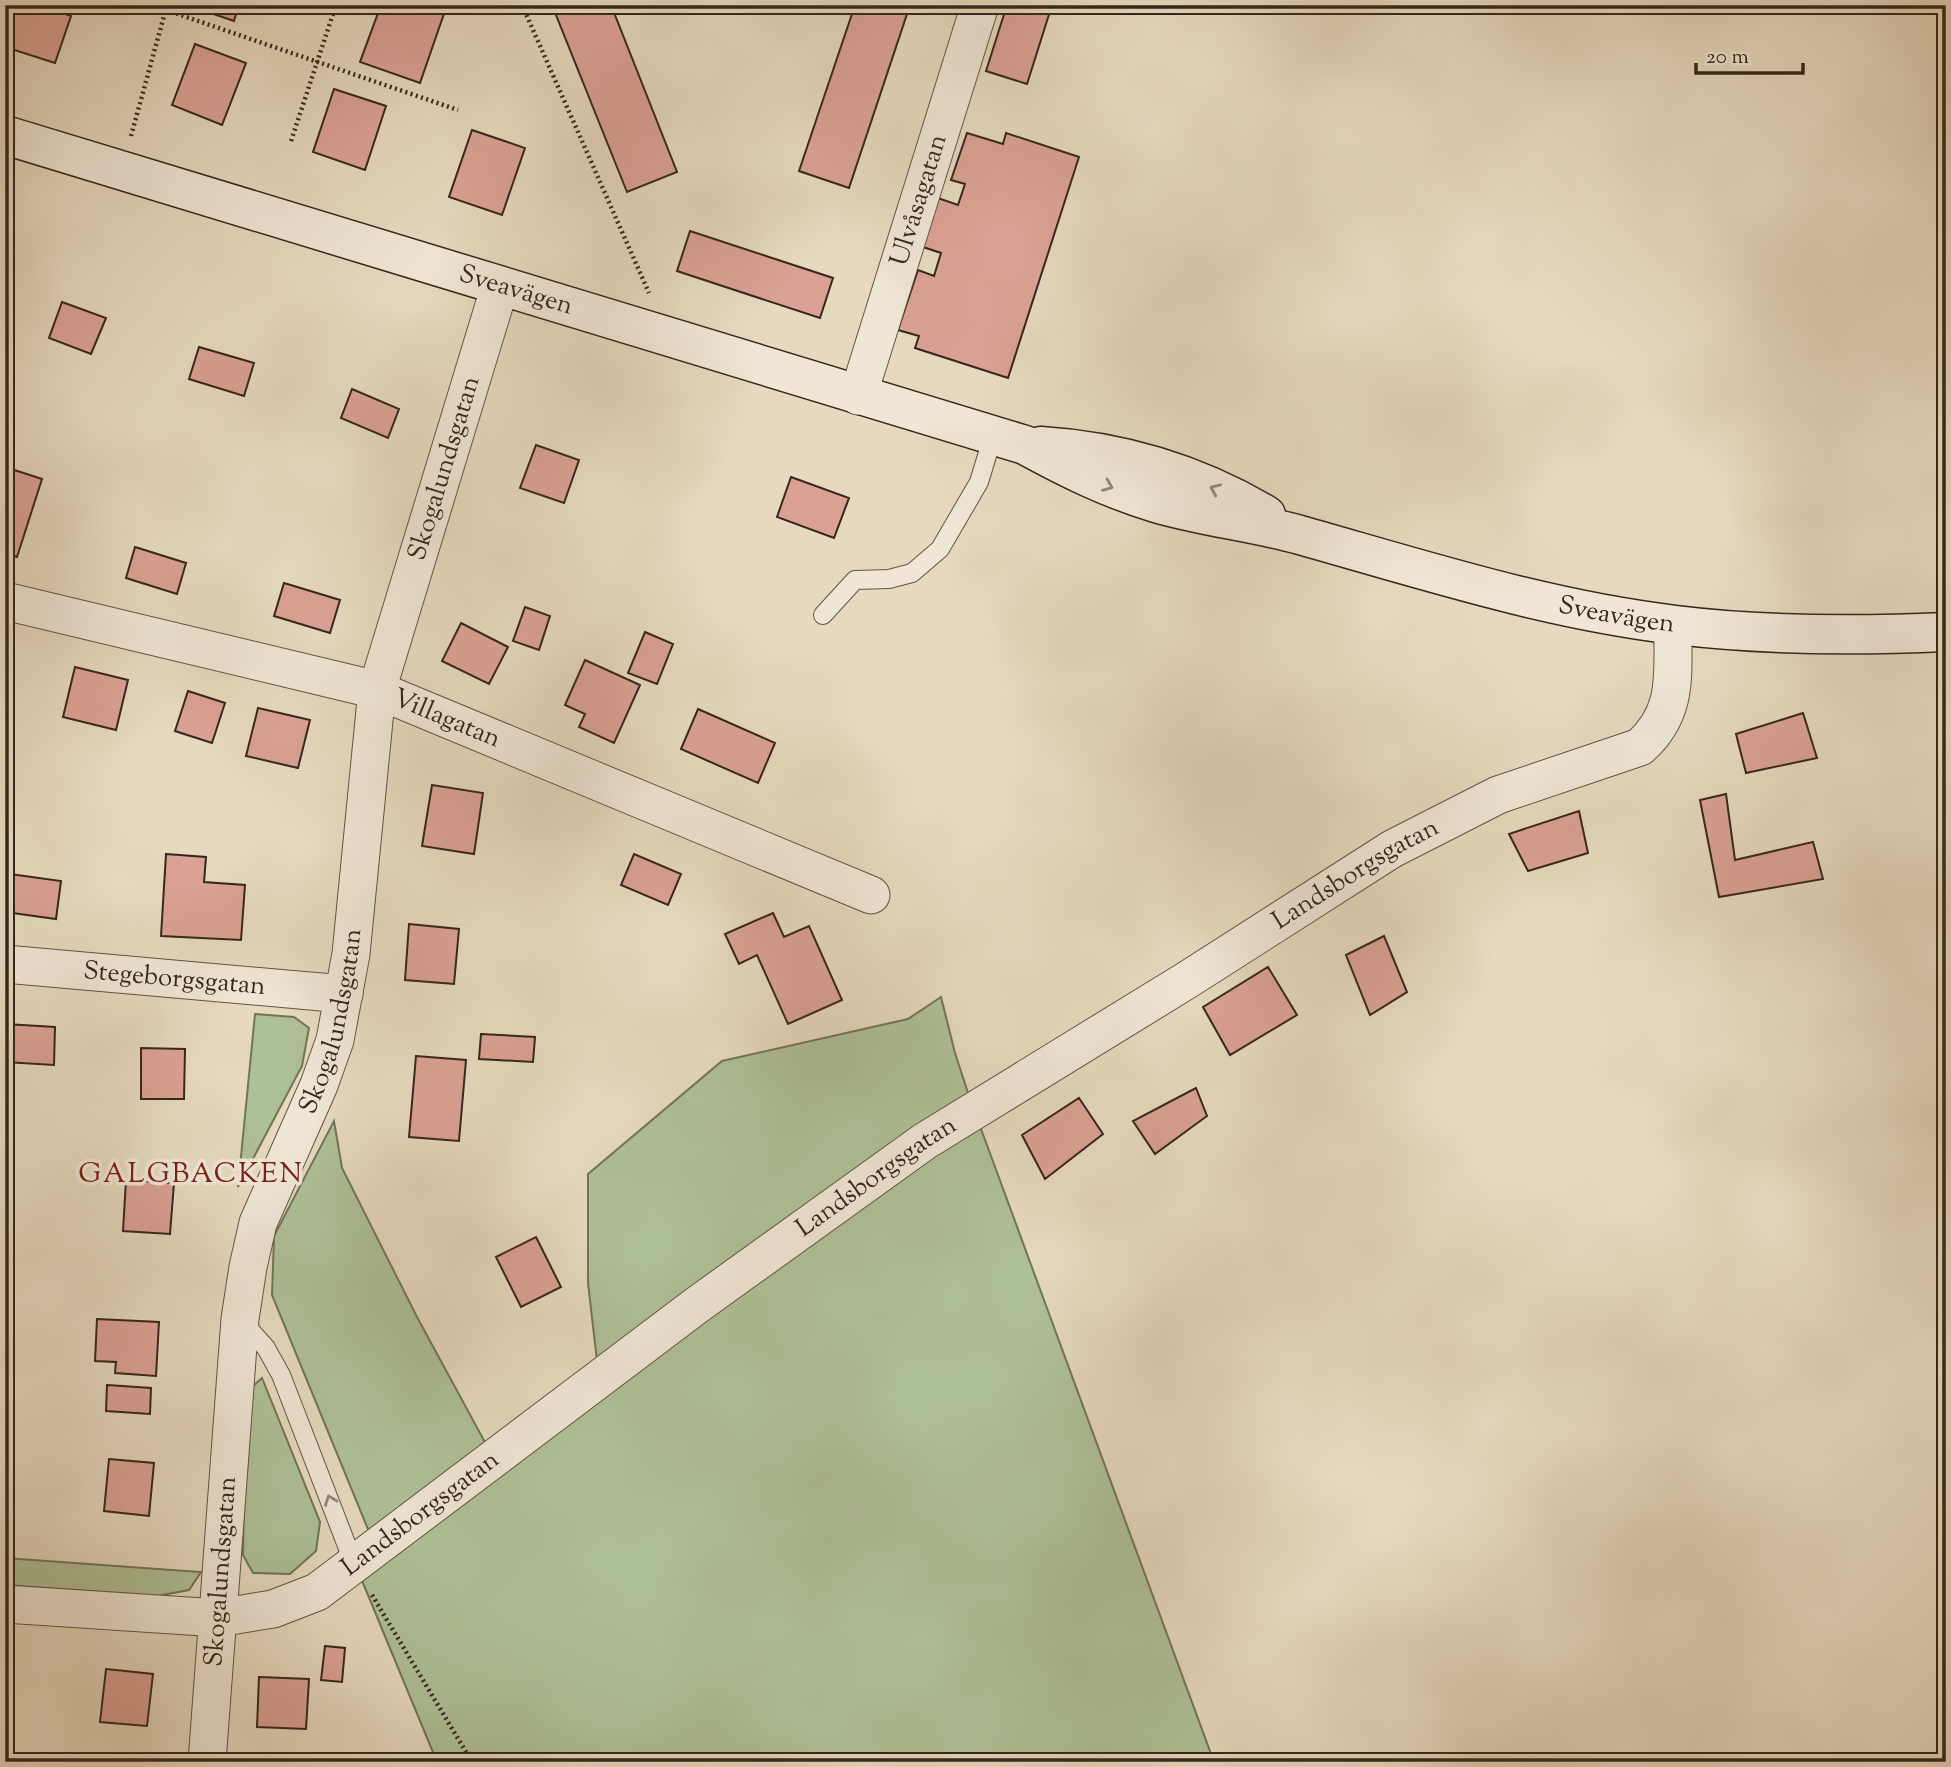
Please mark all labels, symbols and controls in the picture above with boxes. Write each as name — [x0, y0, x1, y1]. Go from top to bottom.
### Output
scale bar — [1696, 32, 1802, 76]
text: 20 m — [1706, 43, 1749, 73]
street label: Ulvåsagatan — [881, 130, 957, 271]
street label: Sveavägen — [454, 256, 577, 325]
street label: Skogalundsgatan — [399, 372, 490, 565]
one-way arrow — [1101, 478, 1113, 492]
one-way arrow — [1210, 484, 1222, 498]
street label: Sveavägen — [1555, 587, 1677, 643]
street label: Villagatan — [387, 680, 506, 758]
street label: Landsborgsgatan — [1265, 810, 1445, 939]
street label: Skogalundsgatan — [290, 927, 372, 1120]
street label: Stegeborgsgatan — [82, 952, 267, 1005]
street label: Landsborgsgatan — [788, 1107, 964, 1247]
district label: GALGBACKEN — [78, 1155, 304, 1195]
street label: Landsborgsgatan — [334, 1442, 507, 1586]
street label: Skogalundsgatan — [196, 1475, 247, 1668]
one-way arrow — [325, 1494, 339, 1506]

